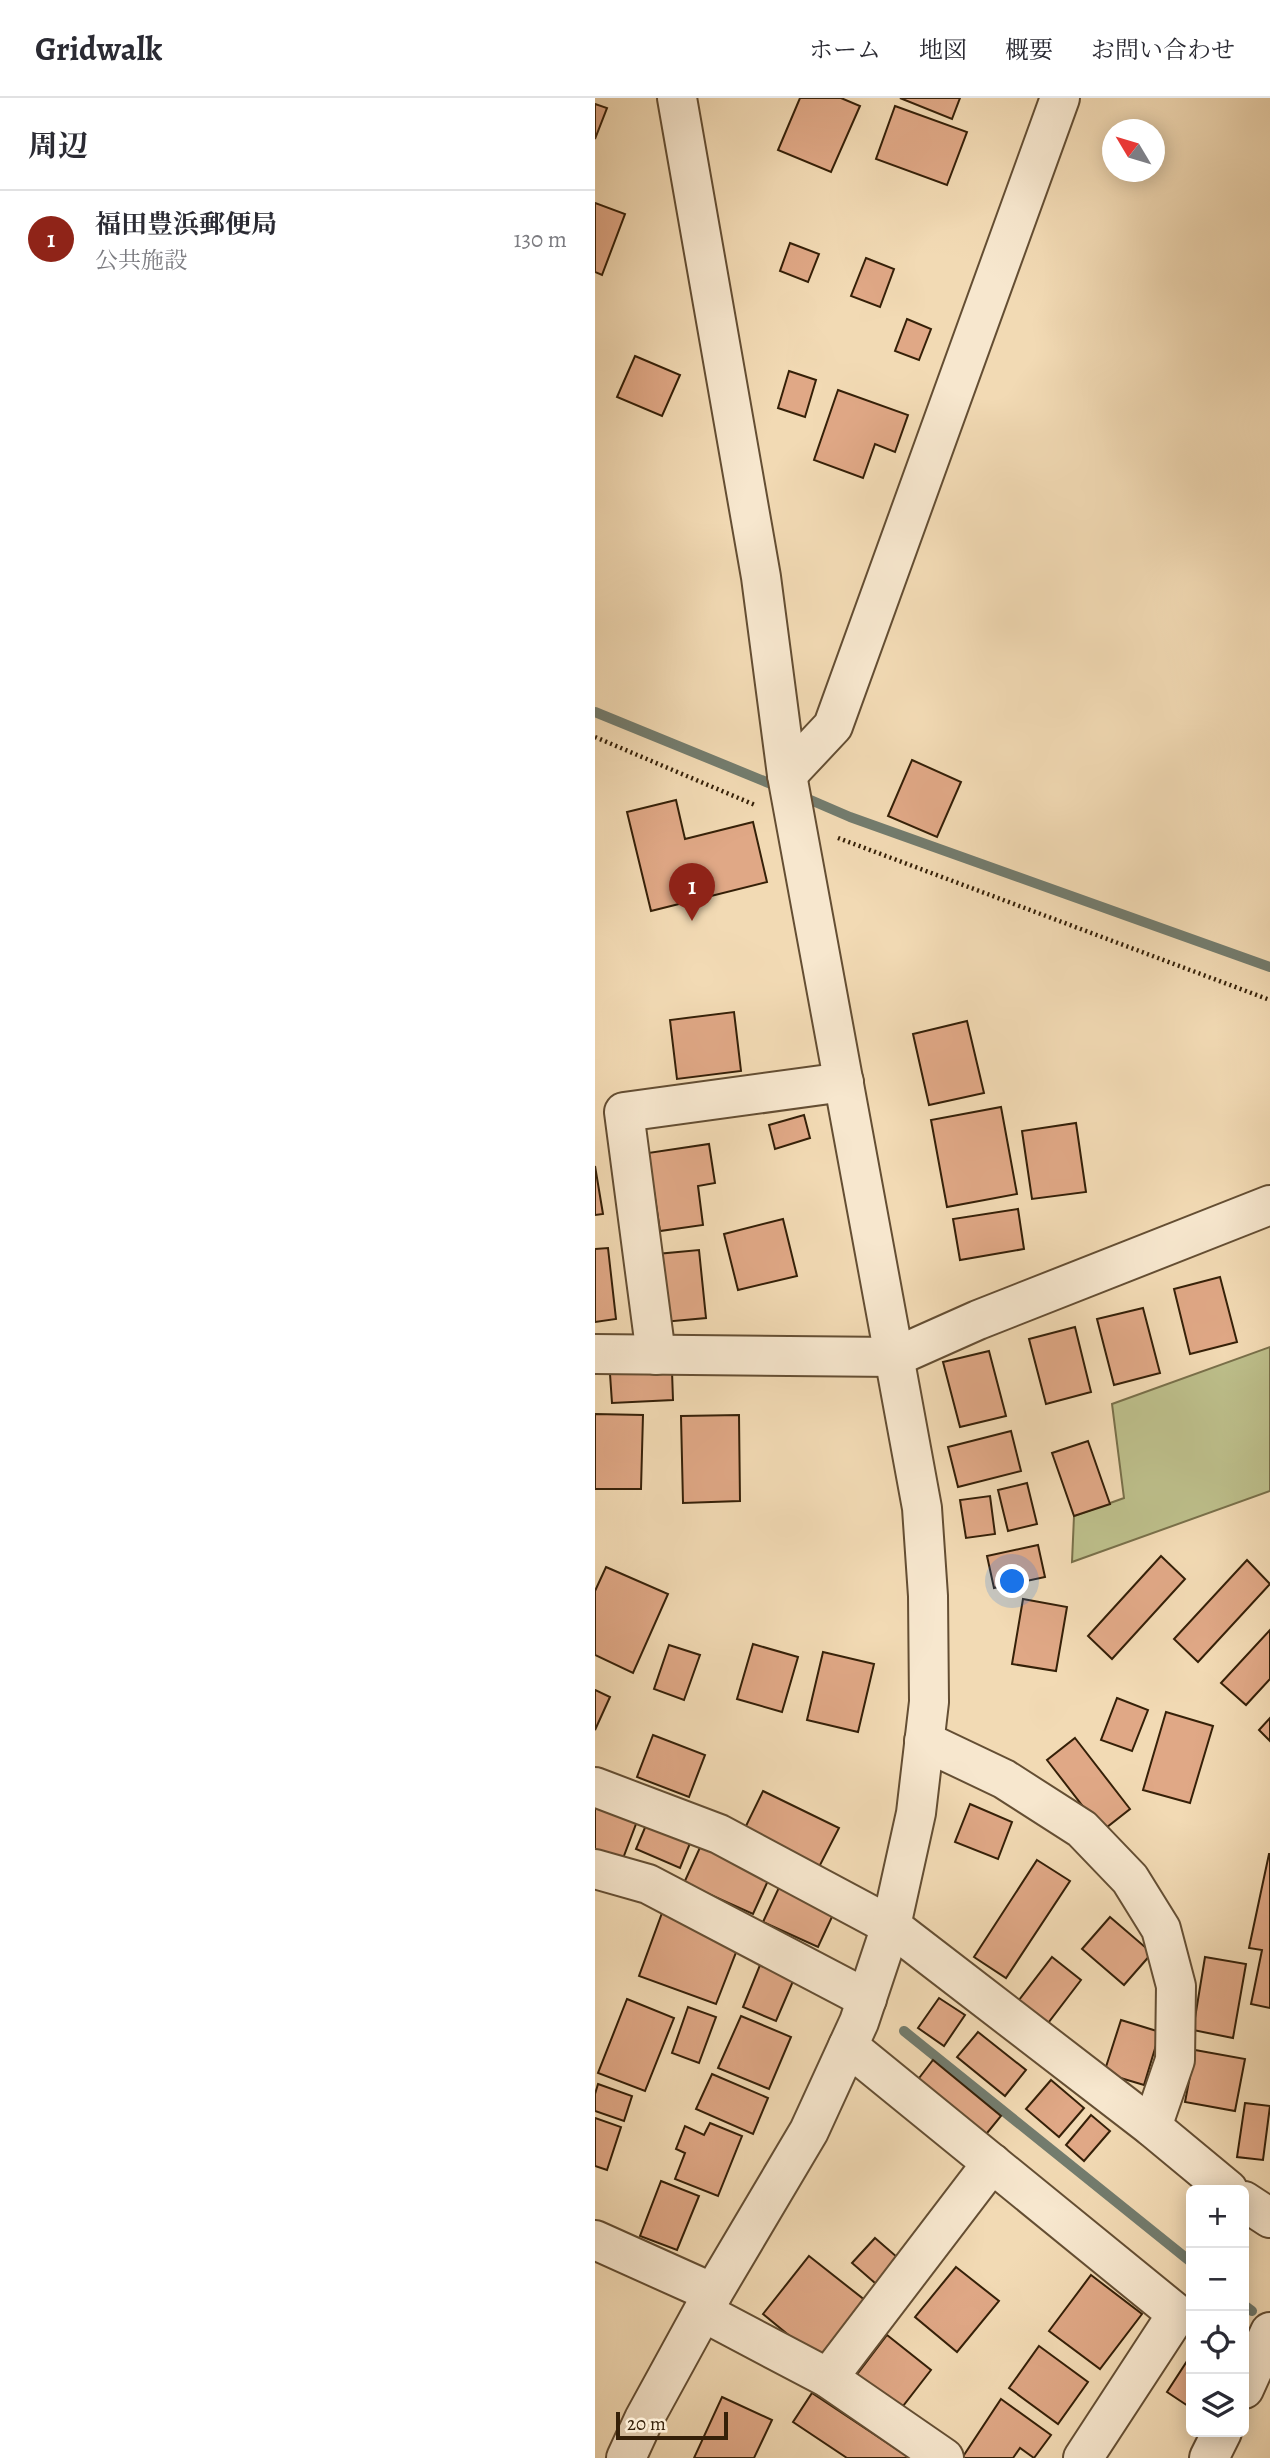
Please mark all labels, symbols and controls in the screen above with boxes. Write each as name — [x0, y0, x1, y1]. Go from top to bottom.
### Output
text: Gridwalk — [35, 26, 162, 71]
text: ホーム — [809, 34, 881, 66]
text: 地図 — [919, 34, 967, 66]
text: 概要 — [1005, 34, 1053, 66]
text: お問い合わせ — [1091, 34, 1235, 66]
north arrow — [1102, 119, 1165, 182]
text: 周辺 — [28, 126, 88, 166]
text: 福田豊浜郵便局 — [95, 207, 277, 242]
text: 1 — [47, 224, 55, 255]
text: 130 m — [514, 224, 567, 255]
text: 公共施設 — [95, 245, 187, 276]
pin: 1 — [669, 863, 715, 921]
your location — [995, 1564, 1029, 1598]
map controls — [1186, 2185, 1249, 2437]
button: + — [1186, 2185, 1249, 2248]
button: − — [1186, 2248, 1249, 2311]
button: locate — [1186, 2311, 1249, 2374]
button: layers — [1186, 2374, 1249, 2437]
scale bar — [616, 2409, 728, 2441]
text: 20 m — [627, 2411, 666, 2437]

